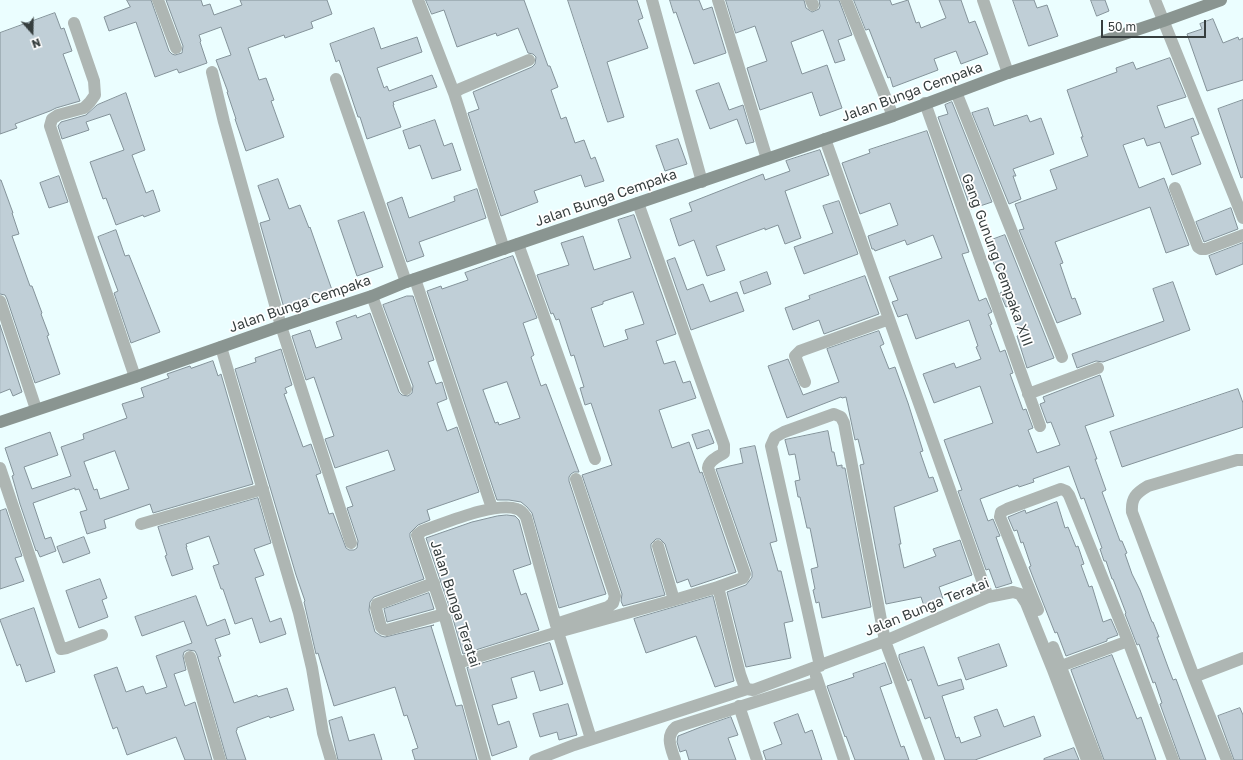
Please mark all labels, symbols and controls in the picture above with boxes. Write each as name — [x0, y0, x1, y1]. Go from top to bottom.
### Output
north arrow — [12, 12, 52, 52]
scale bar — [1103, 12, 1208, 38]
text: 50 m — [1108, 19, 1136, 34]
text: N — [30, 36, 42, 51]
street label: Jalan Bunga Cempaka — [839, 59, 985, 125]
street label: Jalan Bunga Cempaka — [533, 166, 679, 230]
street label: Gang Gunung Cempaka XIII — [958, 171, 1036, 349]
street label: Jalan Bunga Cempaka — [227, 272, 373, 336]
street label: Jalan Bunga Teratai — [427, 538, 483, 670]
street label: Jalan Bunga Teratai — [862, 574, 992, 640]

